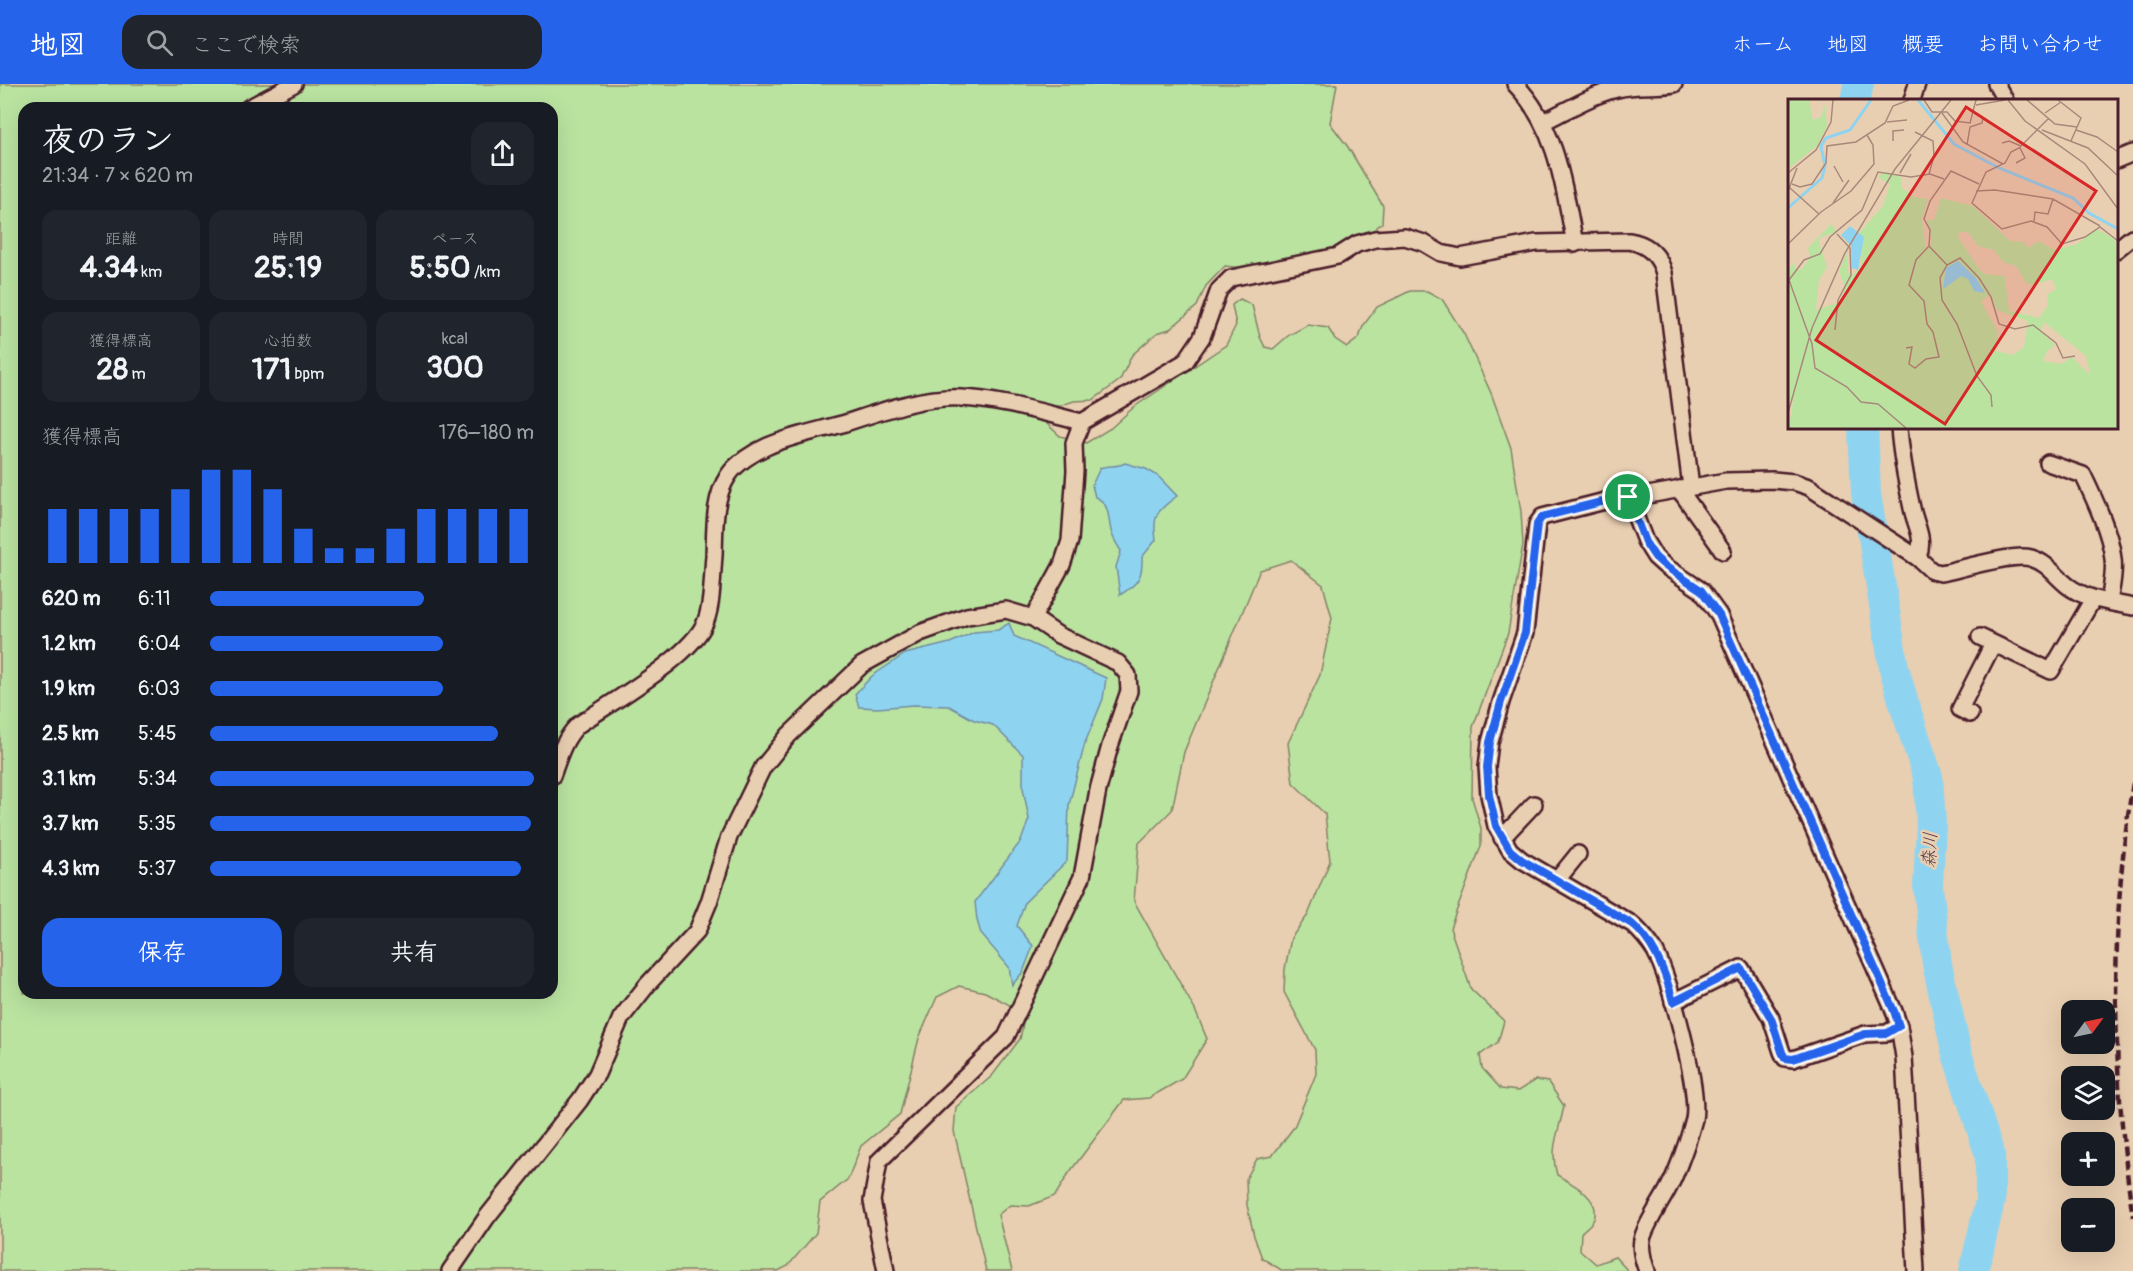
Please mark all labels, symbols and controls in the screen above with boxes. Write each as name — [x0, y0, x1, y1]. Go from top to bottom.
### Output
search box — [122, 15, 542, 69]
icon: search — [143, 26, 176, 59]
text: 地図 — [30, 28, 86, 63]
text: ここで検索 — [191, 31, 301, 59]
text: ホーム — [1732, 31, 1794, 58]
text: 地図 — [1827, 31, 1869, 58]
text: 概要 — [1902, 31, 1944, 58]
text: お問い合わせ — [1977, 31, 2103, 58]
inset map — [1788, 99, 2118, 429]
text: 夜のラン — [42, 120, 174, 161]
button: share — [471, 122, 534, 185]
text: 21:34 · 7 × 620 m — [42, 163, 193, 188]
text: 距離 — [105, 229, 137, 249]
text: 時間 — [272, 229, 304, 249]
text: ペース — [431, 229, 479, 249]
text: 4.34 — [80, 249, 138, 286]
text: 25:19 — [254, 249, 322, 286]
text: 5:50 — [409, 249, 470, 286]
text: km — [138, 262, 162, 282]
text: /km — [470, 262, 501, 282]
text: kcal — [442, 329, 468, 349]
text: 獲得標高 — [89, 331, 153, 351]
text: 心拍数 — [264, 331, 312, 351]
text: 300 — [426, 349, 484, 386]
text: 28 — [96, 351, 128, 388]
text: 171 — [252, 351, 291, 388]
text: m — [128, 364, 146, 384]
text: bpm — [291, 364, 324, 384]
text: 176–180 m — [439, 420, 534, 445]
text: 獲得標高 — [42, 424, 122, 449]
pin — [1602, 471, 1653, 522]
icon: arrive — [1611, 480, 1644, 513]
text: 620 m — [42, 586, 101, 611]
text: 6:11 — [138, 586, 171, 611]
text: 1.2 km — [42, 631, 96, 656]
text: 6:04 — [138, 631, 180, 656]
text: 1.9 km — [42, 676, 95, 701]
text: 6:03 — [138, 676, 180, 701]
text: 2.5 km — [42, 721, 99, 746]
text: 5:45 — [138, 721, 177, 746]
text: 3.1 km — [42, 766, 96, 791]
text: 5:34 — [138, 766, 177, 791]
text: 3.7 km — [42, 811, 99, 836]
text: 5:35 — [138, 811, 176, 836]
water label: 森川 — [1918, 831, 1942, 869]
text: 4.3 km — [42, 856, 100, 881]
text: 5:37 — [138, 856, 176, 881]
button: 保存 — [42, 918, 282, 987]
button: 共有 — [294, 918, 534, 987]
north arrow — [2061, 1000, 2115, 1054]
map controls — [2061, 1000, 2115, 1252]
button: layers — [2061, 1066, 2115, 1120]
button: + — [2061, 1132, 2115, 1186]
button: − — [2061, 1198, 2115, 1252]

